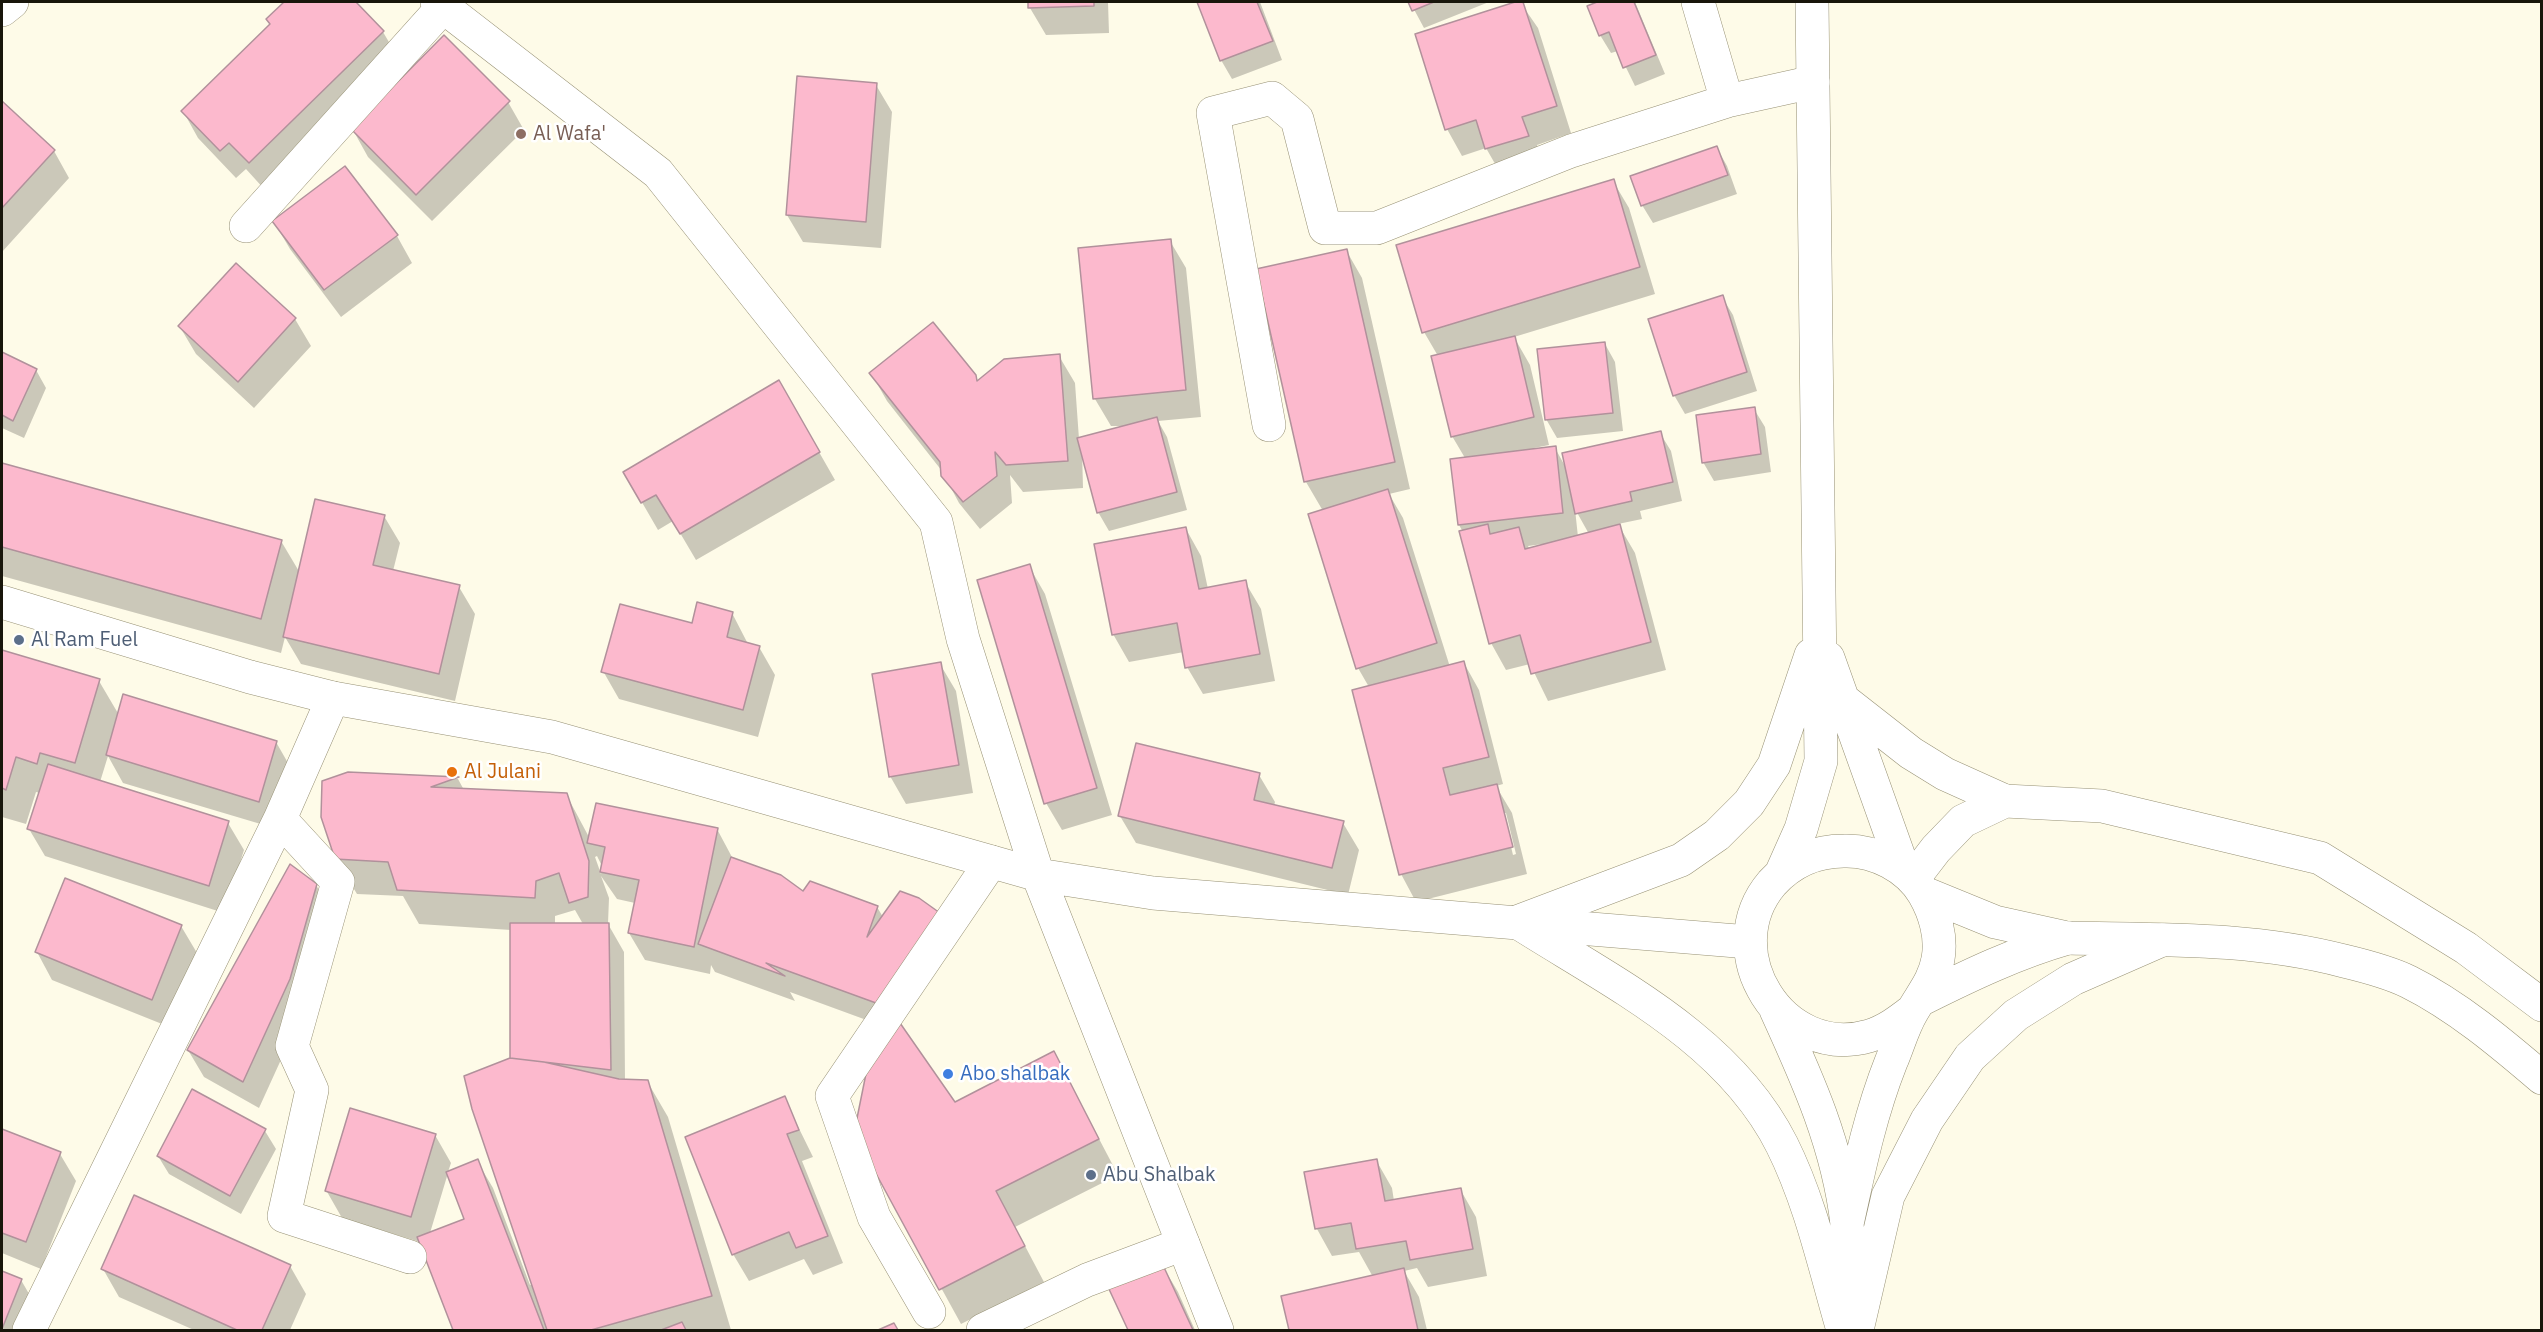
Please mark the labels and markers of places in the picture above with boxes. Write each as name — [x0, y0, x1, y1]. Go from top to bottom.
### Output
place label: Al Wafa' — [533, 122, 606, 146]
marker: Al Wafa' — [514, 127, 528, 141]
place label: Al Ram Fuel — [31, 628, 138, 652]
marker: Al Ram Fuel — [12, 633, 26, 647]
place label: Al Julani — [464, 760, 541, 784]
marker: Al Julani — [445, 765, 459, 779]
place label: Abo shalbak — [960, 1062, 1070, 1086]
marker: Abo shalbak — [941, 1067, 955, 1081]
place label: Abu Shalbak — [1103, 1163, 1215, 1187]
marker: Abu Shalbak — [1084, 1168, 1098, 1182]

